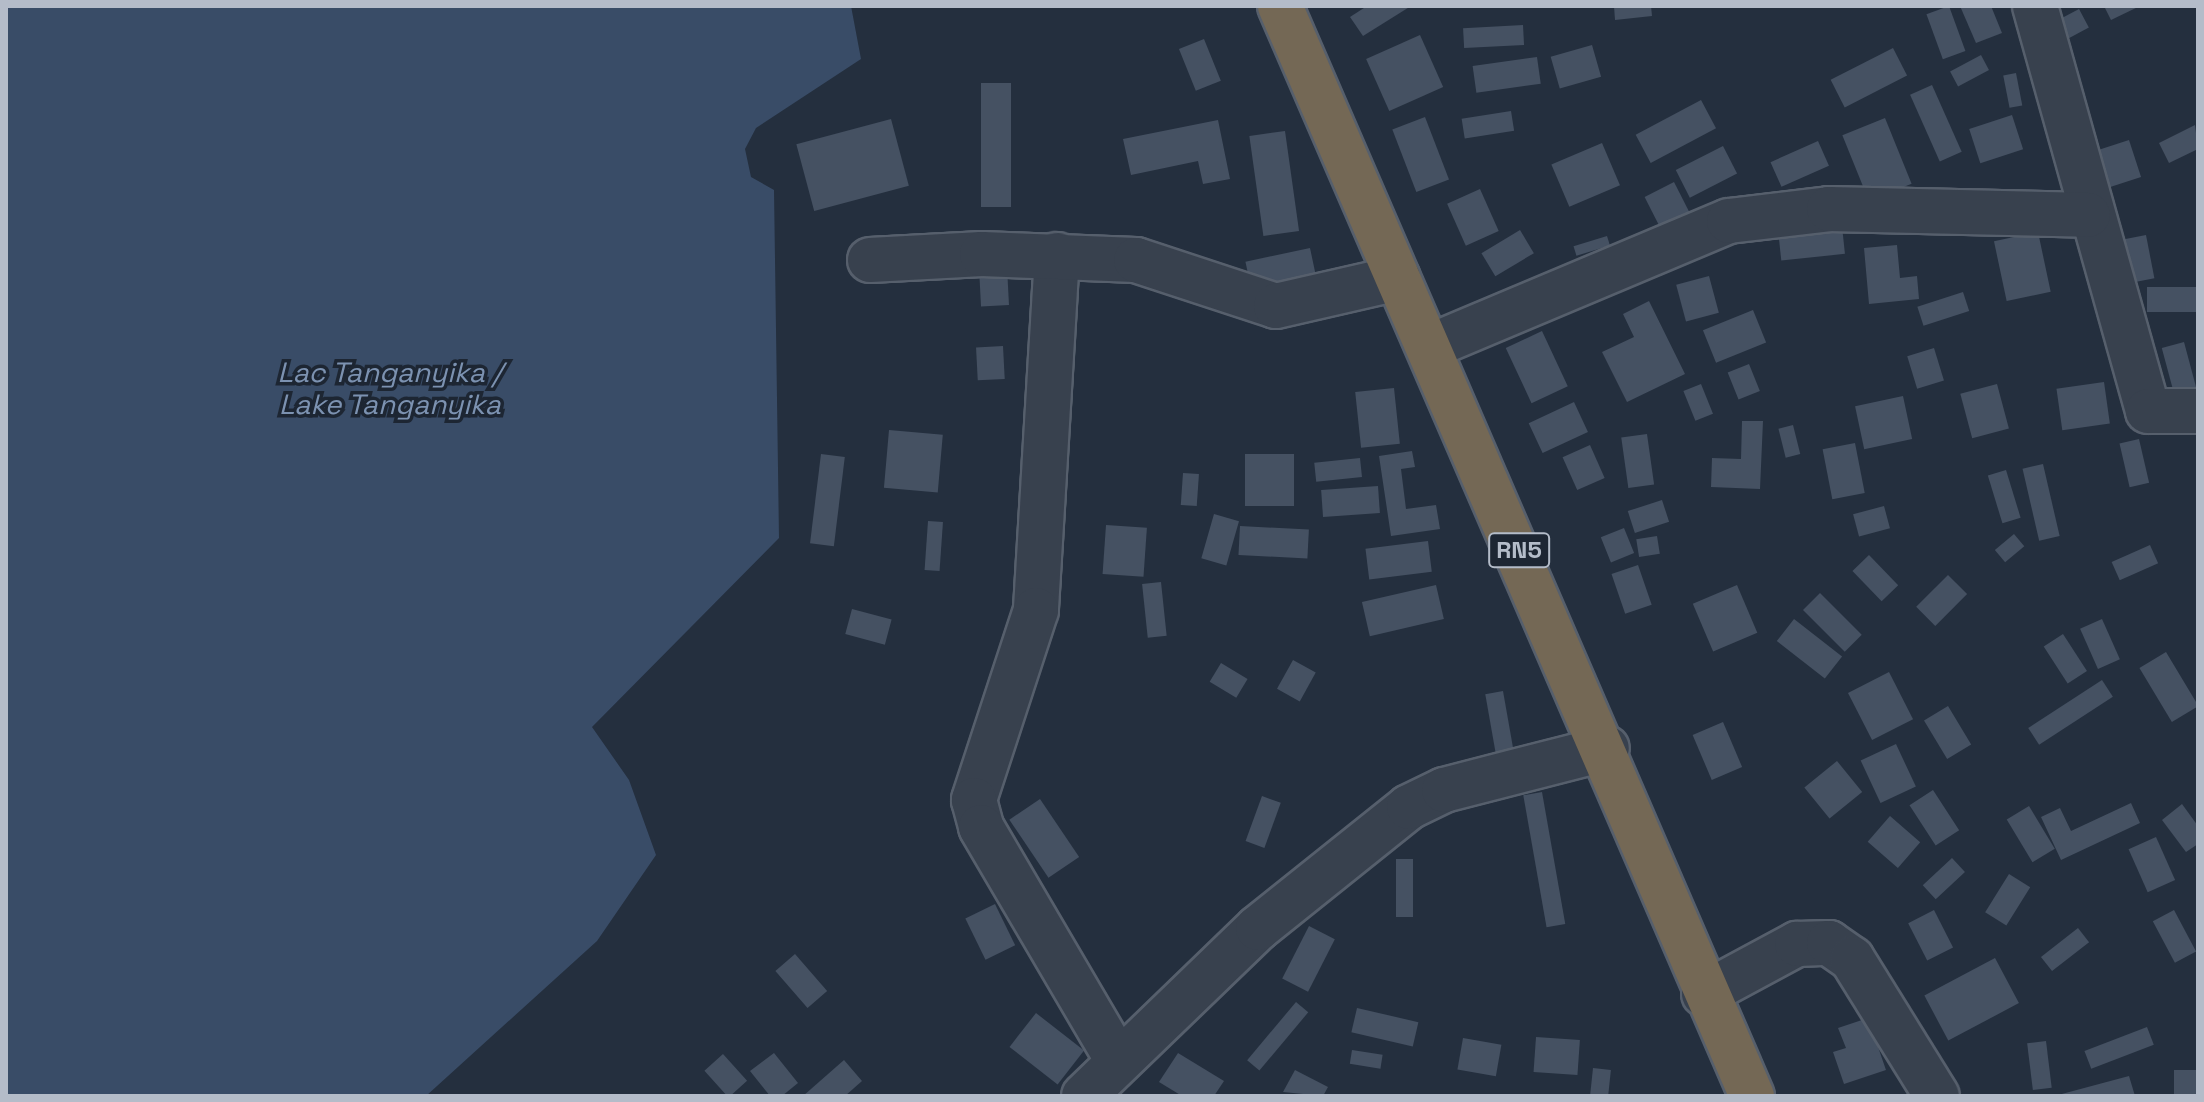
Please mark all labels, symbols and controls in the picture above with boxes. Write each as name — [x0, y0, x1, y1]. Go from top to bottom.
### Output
water label: Lac Tanganyika / Lake Tanganyika — [277, 355, 503, 421]
road number: RN5 — [1487, 530, 1551, 570]

